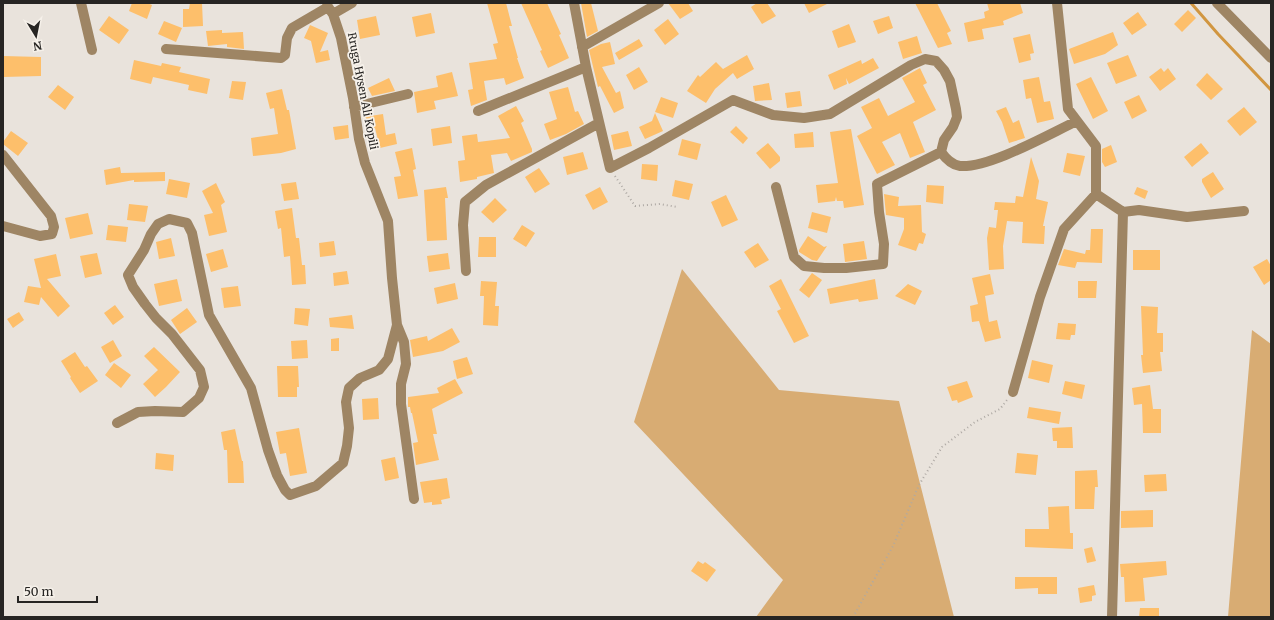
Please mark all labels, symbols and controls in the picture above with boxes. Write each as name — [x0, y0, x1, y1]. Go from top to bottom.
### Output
north arrow — [16, 16, 56, 56]
street label: Rruga Hysen Ali Kopili — [345, 31, 381, 151]
text: N — [32, 38, 43, 54]
scale bar — [18, 578, 97, 604]
text: 50 m — [24, 584, 53, 599]

